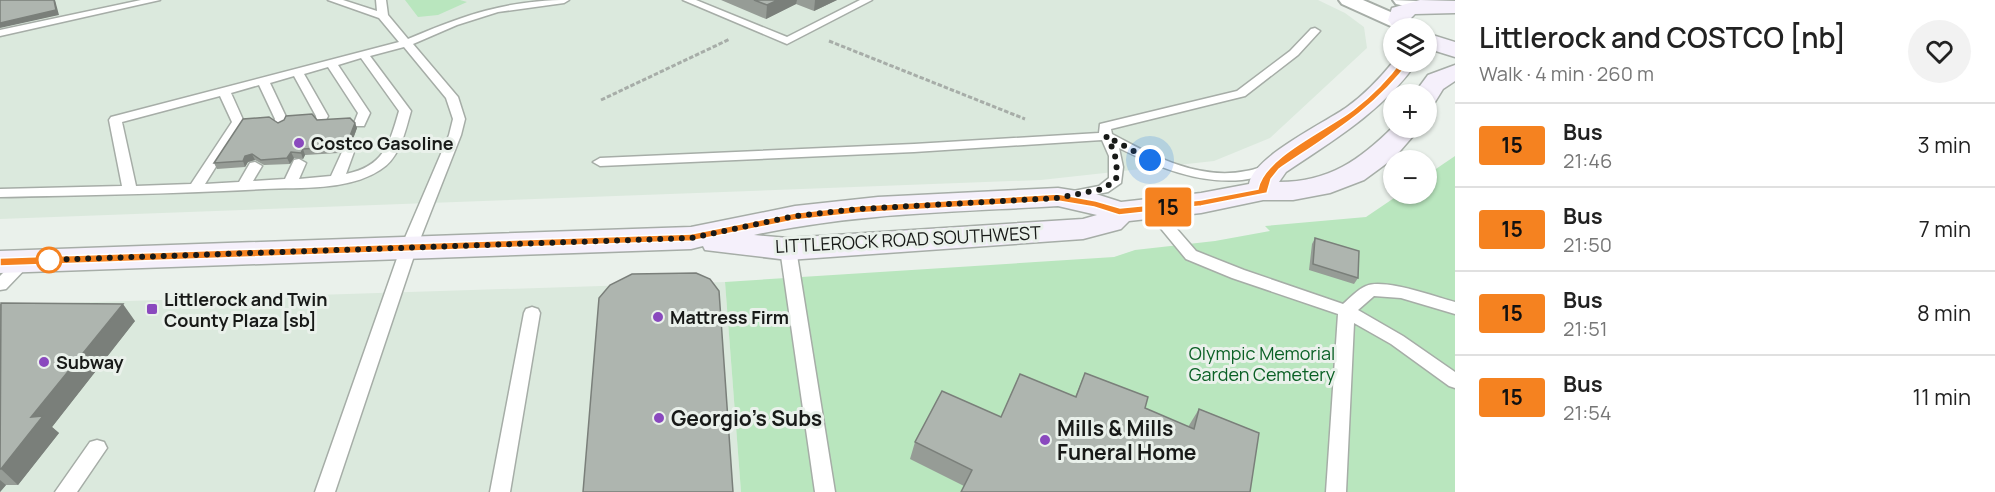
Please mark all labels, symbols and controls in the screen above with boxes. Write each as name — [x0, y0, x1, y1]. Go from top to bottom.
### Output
map controls — [1383, 18, 1437, 204]
button: layers — [1383, 18, 1437, 72]
text: Littlerock and COSTCO [nb] — [1479, 18, 1846, 56]
button: heart — [1908, 20, 1971, 83]
text: Walk · 4 min · 260 m — [1479, 60, 1654, 87]
button: + — [1383, 84, 1437, 138]
text: Bus — [1563, 117, 1603, 147]
text: 3 min — [1918, 130, 1971, 160]
place label: Costco Gasoline — [311, 131, 454, 155]
text: 15 — [1501, 131, 1523, 159]
marker: Costco Gasoline — [292, 136, 306, 150]
your location — [1135, 145, 1165, 175]
text: 21:46 — [1563, 147, 1612, 174]
button: − — [1383, 150, 1437, 204]
line badge: 15 — [1141, 188, 1195, 226]
text: 15 — [1157, 193, 1179, 221]
text: Bus — [1563, 201, 1603, 231]
text: 7 min — [1919, 214, 1971, 244]
text: 15 — [1501, 215, 1523, 243]
street label: LITTLEROCK ROAD SOUTHWEST — [775, 220, 1042, 258]
text: 21:50 — [1563, 231, 1612, 258]
unlabelled marker — [36, 247, 62, 273]
text: Bus — [1563, 285, 1603, 315]
place label: Littlerock and Twin County Plaza [sb] — [164, 287, 328, 332]
text: 8 min — [1917, 298, 1971, 328]
text: 15 — [1501, 299, 1523, 327]
marker: Littlerock and Twin County Plaza [sb] — [145, 302, 159, 316]
place label: Mattress Firm — [670, 305, 789, 329]
marker: Mattress Firm — [651, 310, 665, 324]
text: 21:51 — [1563, 315, 1608, 342]
park label: Olympic Memorial Garden Cemetery — [1189, 341, 1336, 386]
place label: Subway — [56, 350, 124, 374]
marker: Subway — [37, 355, 51, 369]
text: Bus — [1563, 369, 1603, 399]
text: 11 min — [1913, 382, 1971, 412]
text: 15 — [1501, 383, 1523, 411]
text: 21:54 — [1563, 399, 1612, 426]
place label: Georgio's Subs — [671, 404, 822, 432]
marker: Georgio's Subs — [652, 411, 666, 425]
place label: Mills & Mills Funeral Home — [1057, 414, 1197, 466]
marker: Mills & Mills Funeral Home — [1038, 433, 1052, 447]

